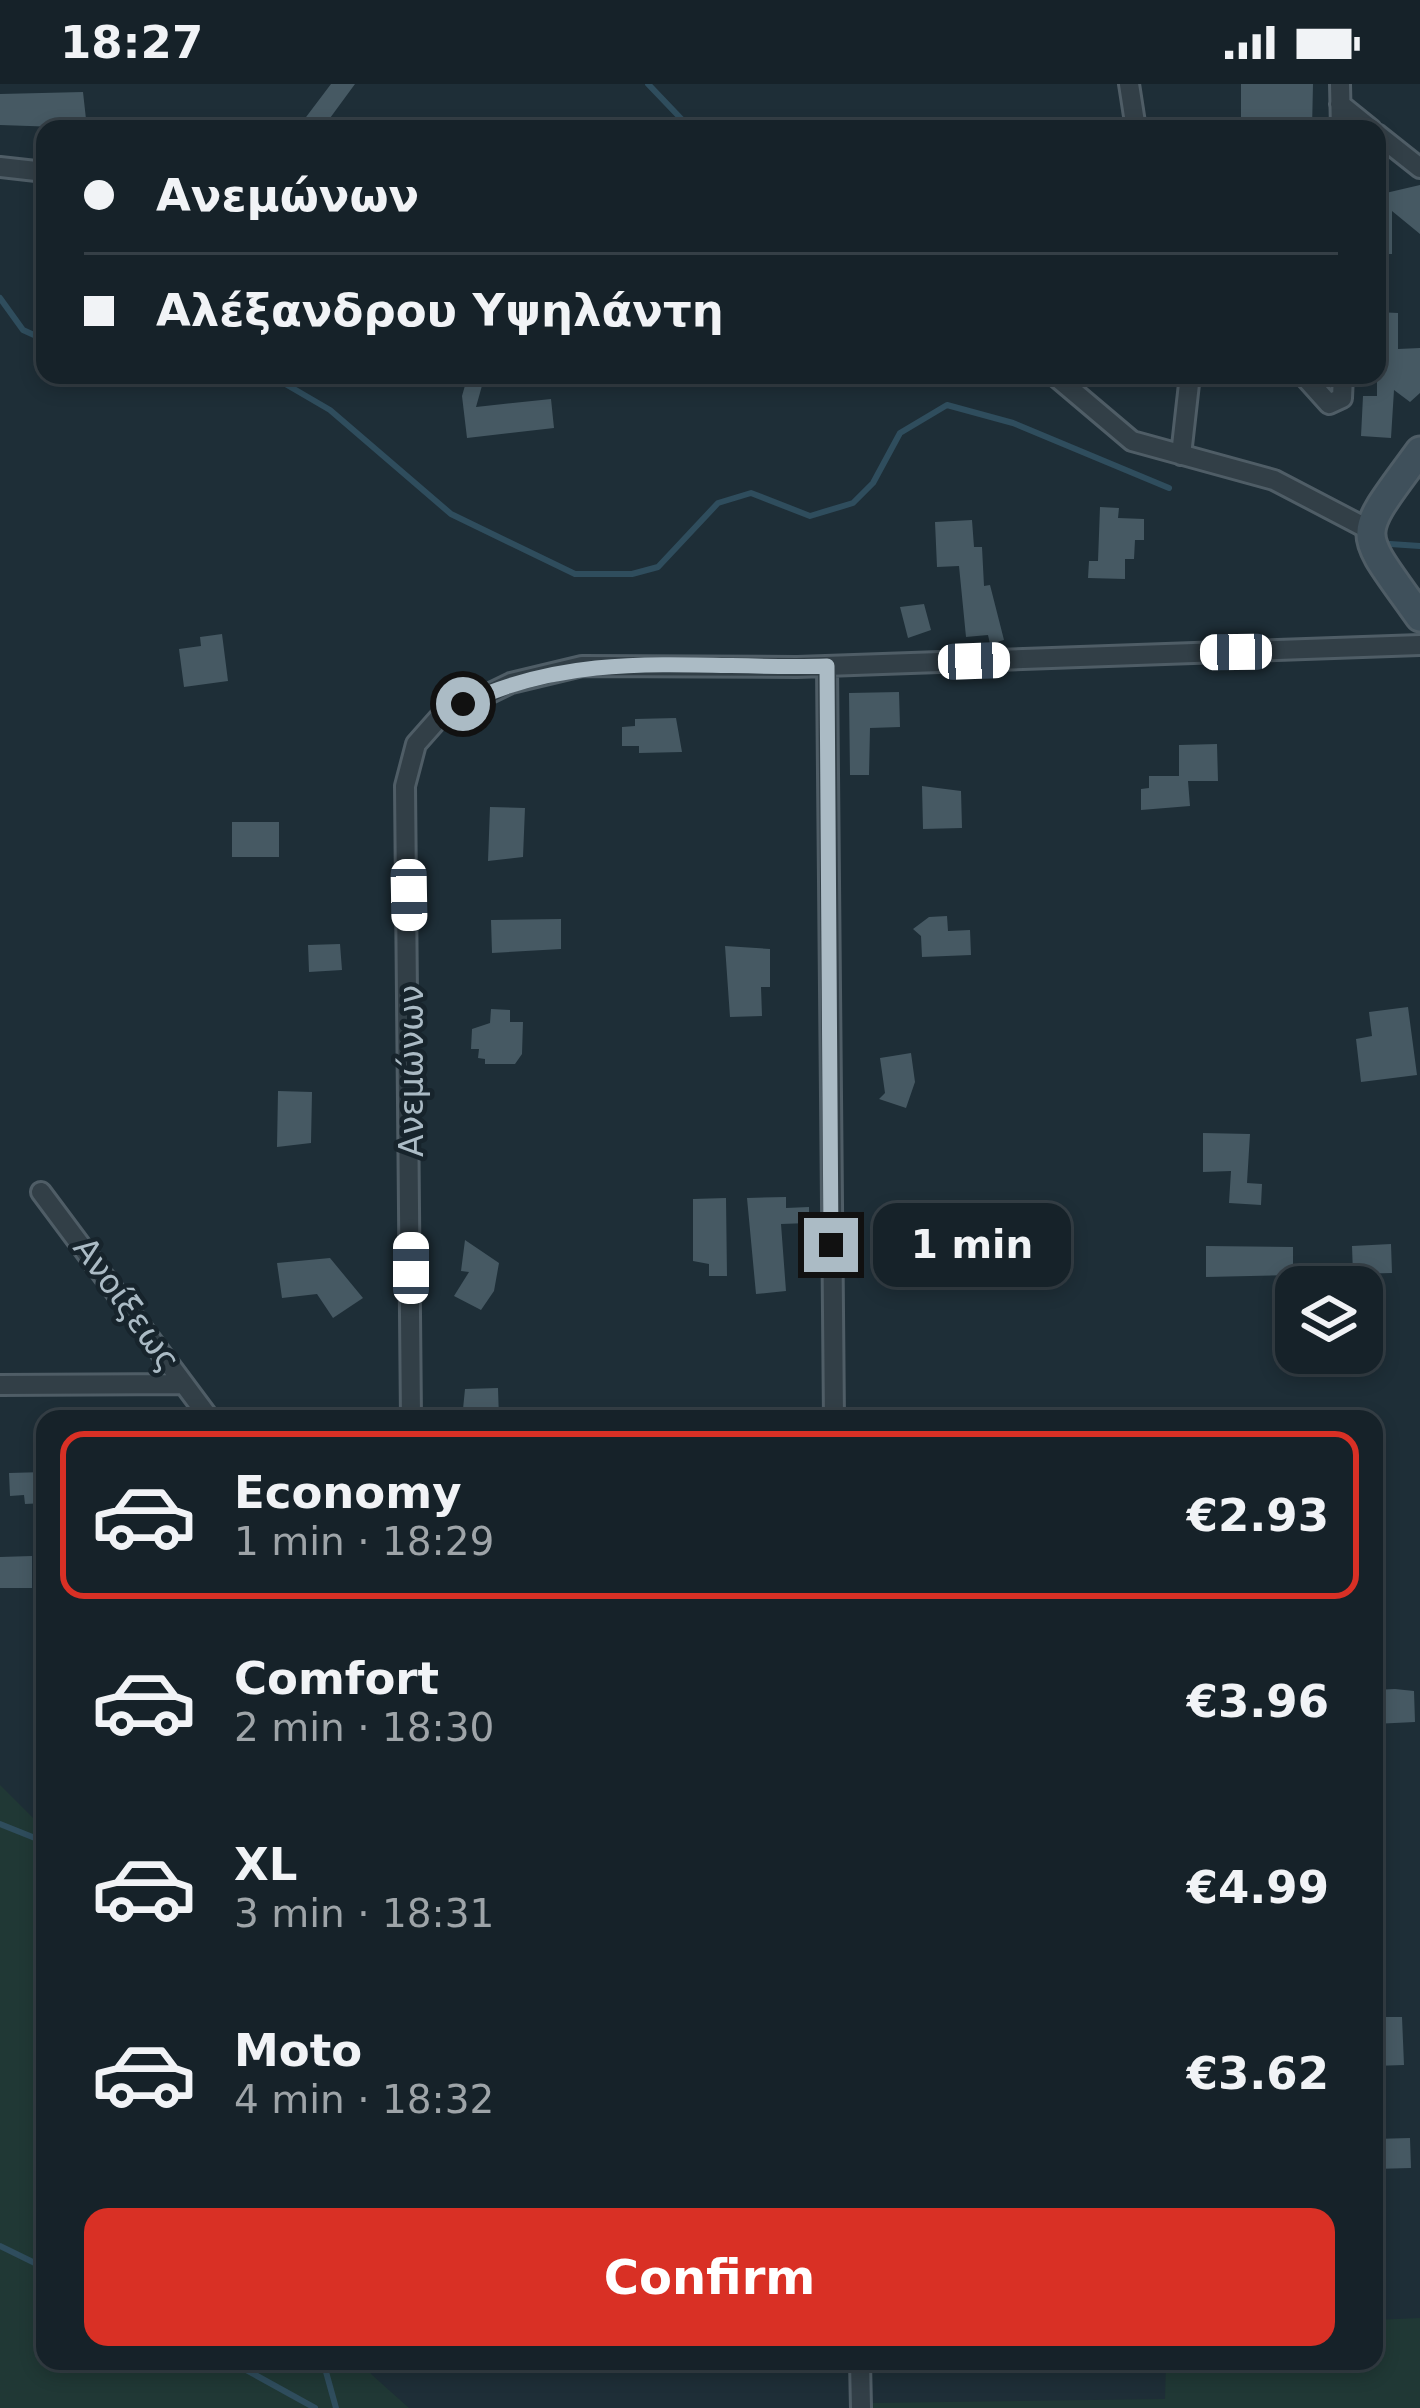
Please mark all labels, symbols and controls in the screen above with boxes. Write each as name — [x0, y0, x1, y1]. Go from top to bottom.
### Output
text: 18:27 — [60, 16, 203, 69]
text: Ανεμώνων — [156, 169, 419, 222]
text: Αλέξανδρου Υψηλάντη — [156, 284, 724, 337]
car — [1200, 633, 1272, 671]
car — [937, 642, 1011, 680]
route start — [436, 677, 490, 731]
car — [390, 859, 428, 931]
street label: Ανεμώνων — [392, 985, 431, 1157]
callout: 1 min — [873, 1203, 1071, 1287]
route end — [804, 1218, 858, 1272]
text: 1 min — [911, 1222, 1033, 1267]
street label: Ανοίξεως — [65, 1230, 189, 1378]
car — [393, 1232, 429, 1304]
map controls — [1275, 1266, 1383, 1374]
button: layers — [1275, 1266, 1383, 1374]
icon: car — [90, 1461, 198, 1569]
text: Economy — [234, 1466, 462, 1519]
text: €2.93 — [1187, 1489, 1329, 1542]
text: 1 min · 18:29 — [234, 1519, 494, 1564]
icon: car — [90, 1647, 198, 1755]
text: Comfort — [234, 1652, 439, 1705]
text: €3.96 — [1187, 1675, 1329, 1728]
text: 2 min · 18:30 — [234, 1705, 494, 1750]
icon: car — [90, 1833, 198, 1941]
text: XL — [234, 1838, 297, 1891]
text: €4.99 — [1187, 1861, 1329, 1914]
text: 3 min · 18:31 — [234, 1891, 494, 1936]
icon: car — [90, 2019, 198, 2127]
text: Moto — [234, 2024, 362, 2077]
text: €3.62 — [1187, 2047, 1329, 2100]
text: 4 min · 18:32 — [234, 2077, 494, 2122]
button: Confirm — [84, 2208, 1335, 2346]

